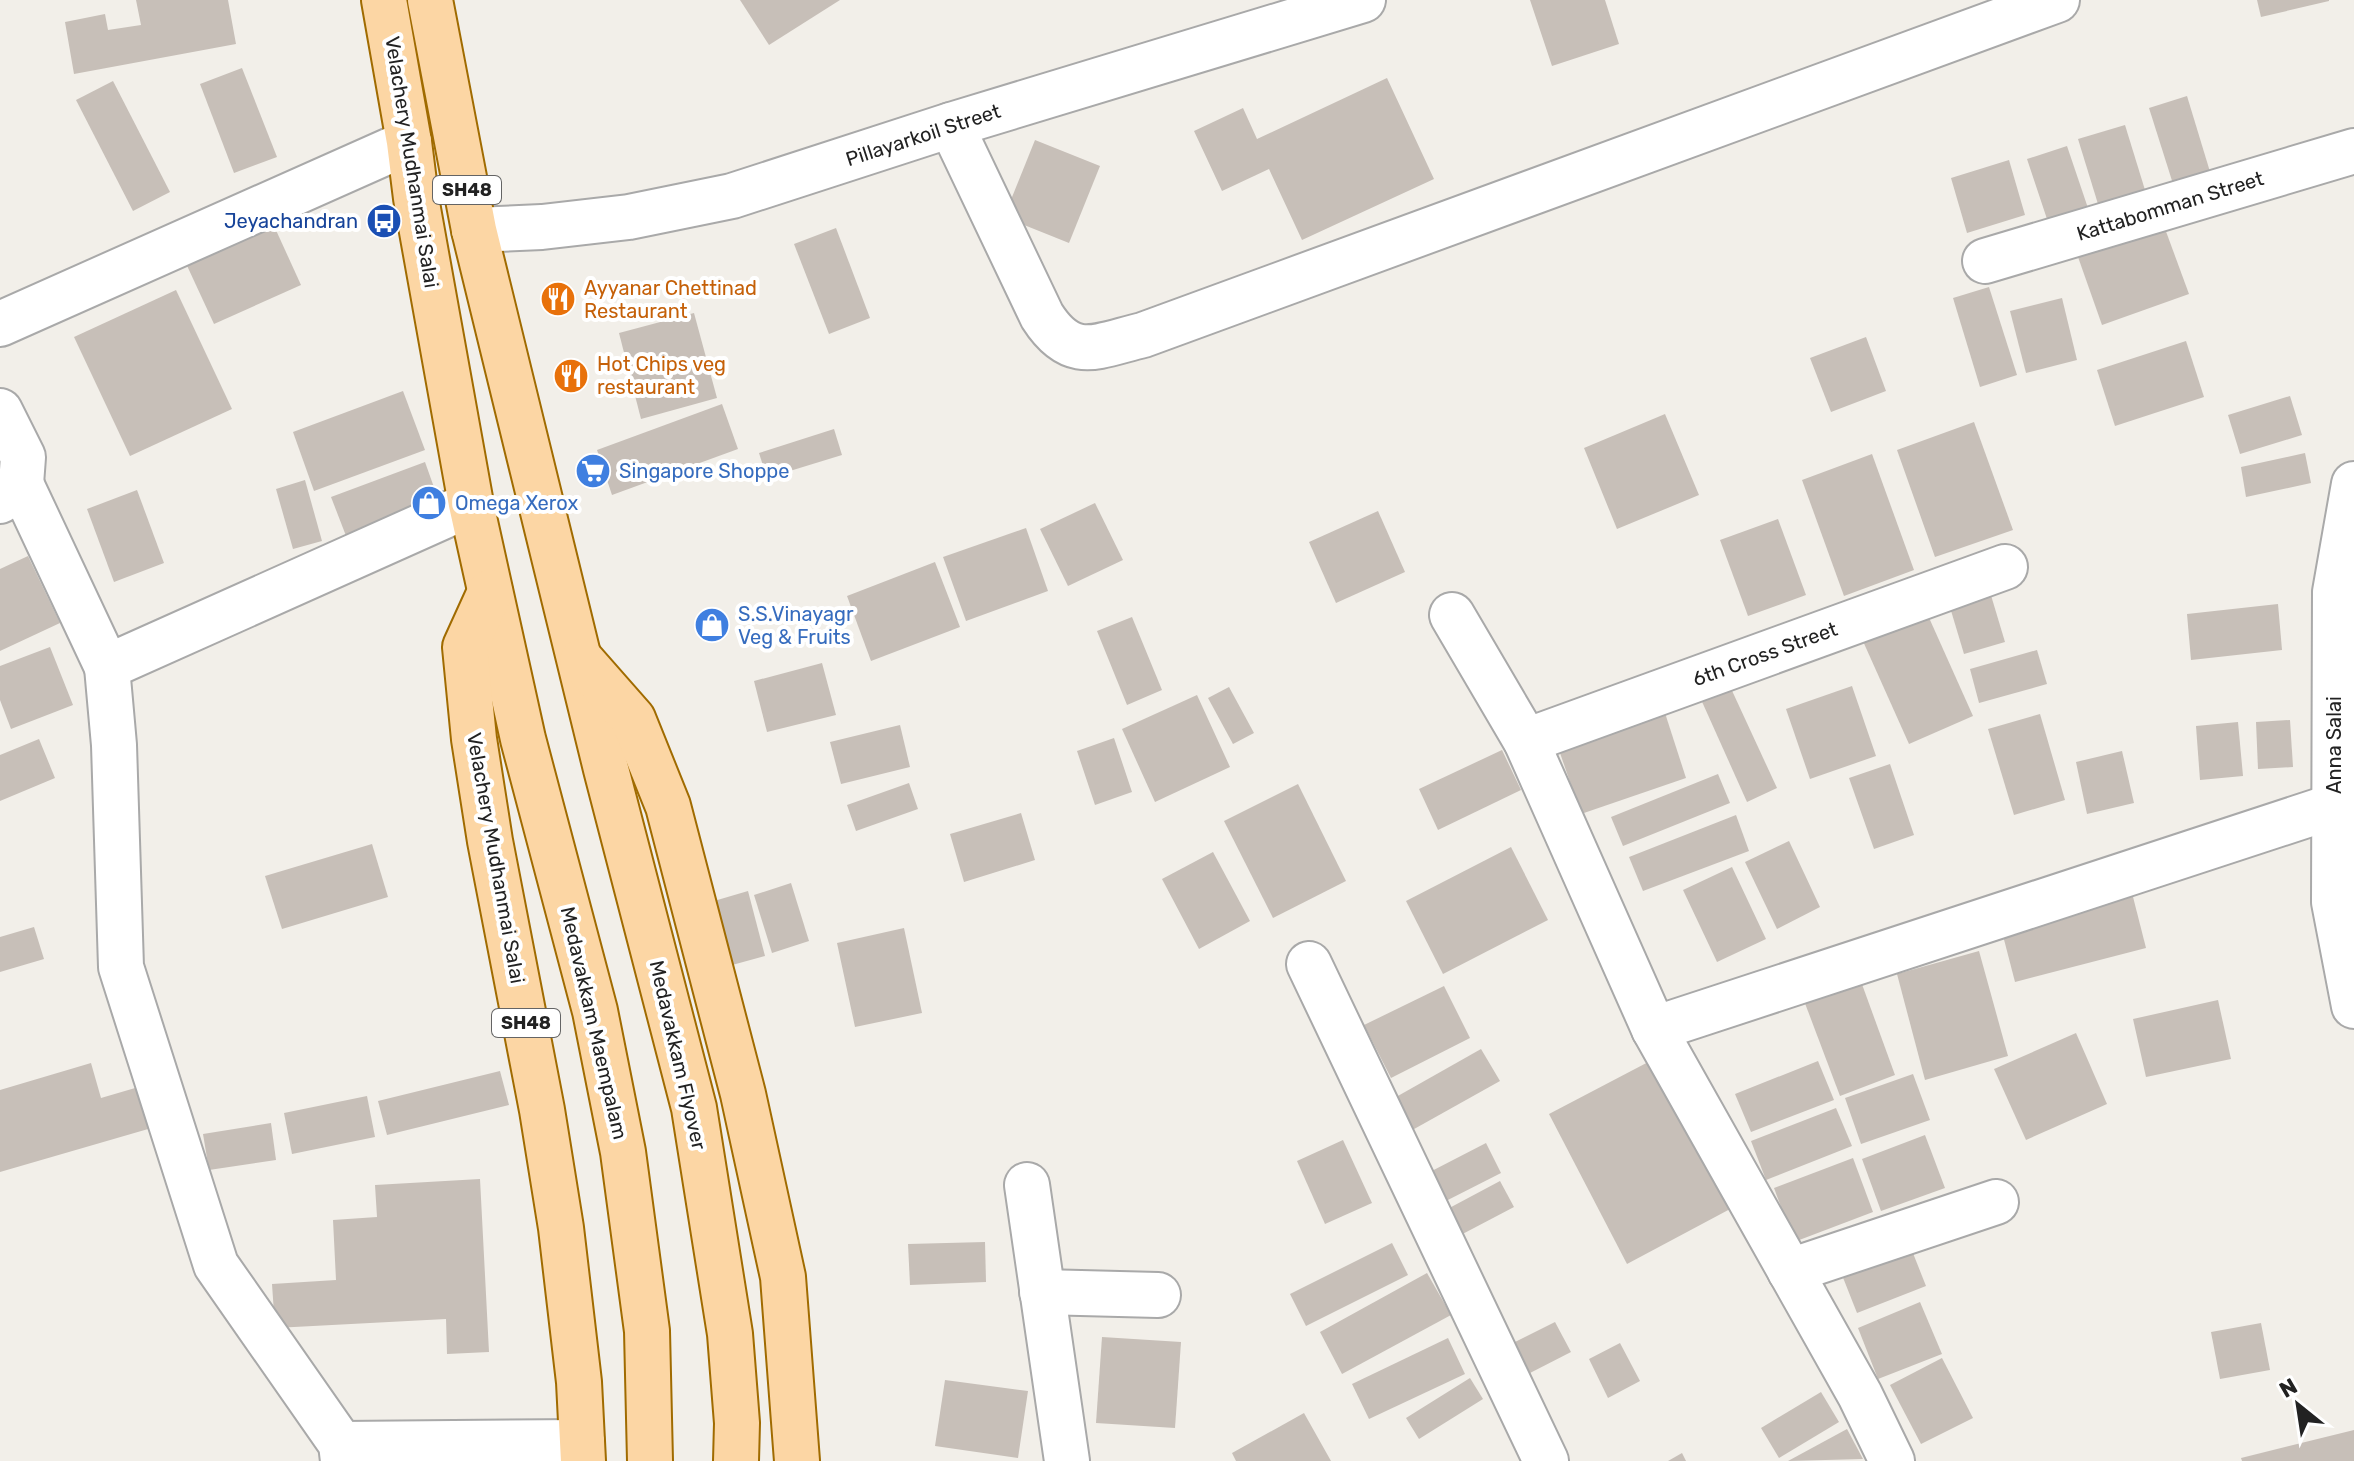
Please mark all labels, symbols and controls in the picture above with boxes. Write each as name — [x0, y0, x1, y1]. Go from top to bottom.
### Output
street label: Velachery Mudhanmai Salai — [380, 34, 444, 290]
street label: Pillayarkoil Street — [843, 99, 1004, 171]
street label: Kattabomman Street — [2074, 166, 2267, 246]
road number: SH48 — [433, 176, 501, 204]
bus stop icon: Jeyachandran — [365, 202, 403, 240]
place label: Jeyachandran — [224, 209, 358, 233]
place label: Ayyanar Chettinad Restaurant — [584, 276, 757, 323]
restaurant icon: Ayyanar Chettinad Restaurant — [539, 280, 577, 318]
place label: Hot Chips veg restaurant — [597, 352, 726, 399]
restaurant icon: Hot Chips veg restaurant — [552, 357, 590, 395]
supermarket icon: Singapore Shoppe — [574, 452, 612, 490]
place label: Singapore Shoppe — [619, 459, 789, 483]
shop icon: Omega Xerox — [410, 484, 448, 522]
place label: Omega Xerox — [455, 491, 578, 515]
place label: S.S.Vinayagr Veg & Fruits — [738, 602, 854, 649]
shop icon: S.S.Vinayagr Veg & Fruits — [693, 606, 731, 644]
street label: 6th Cross Street — [1689, 617, 1841, 691]
street label: Anna Salai — [2322, 696, 2346, 794]
street label: Velachery Mudhanmai Salai — [462, 731, 530, 985]
street label: Medavakkam Maempalam — [556, 904, 632, 1142]
street label: Medavakkam Flyover — [645, 958, 712, 1152]
road number: SH48 — [492, 1009, 560, 1037]
north arrow — [2258, 1365, 2338, 1445]
text: N — [2275, 1372, 2302, 1404]

